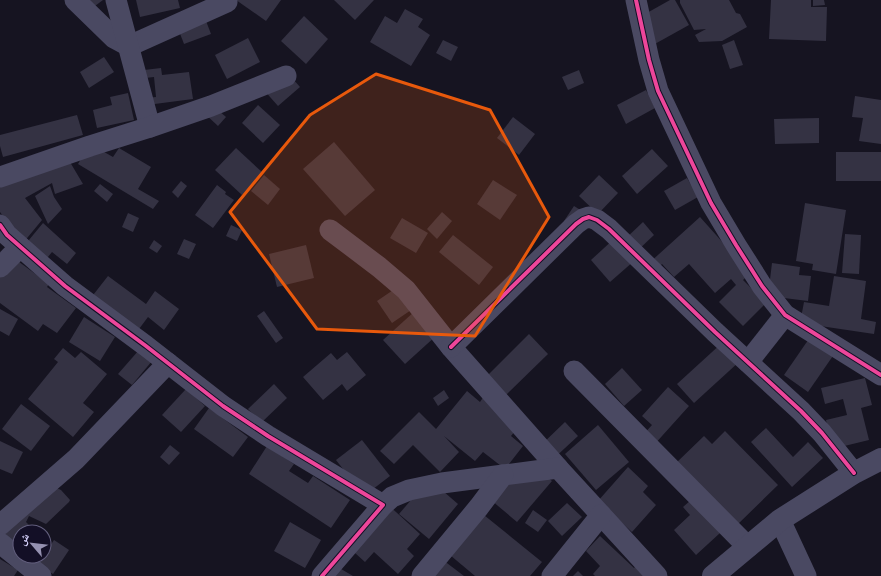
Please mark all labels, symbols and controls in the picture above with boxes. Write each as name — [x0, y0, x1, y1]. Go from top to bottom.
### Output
north arrow — [12, 524, 52, 564]
text: ش — [15, 531, 33, 548]

